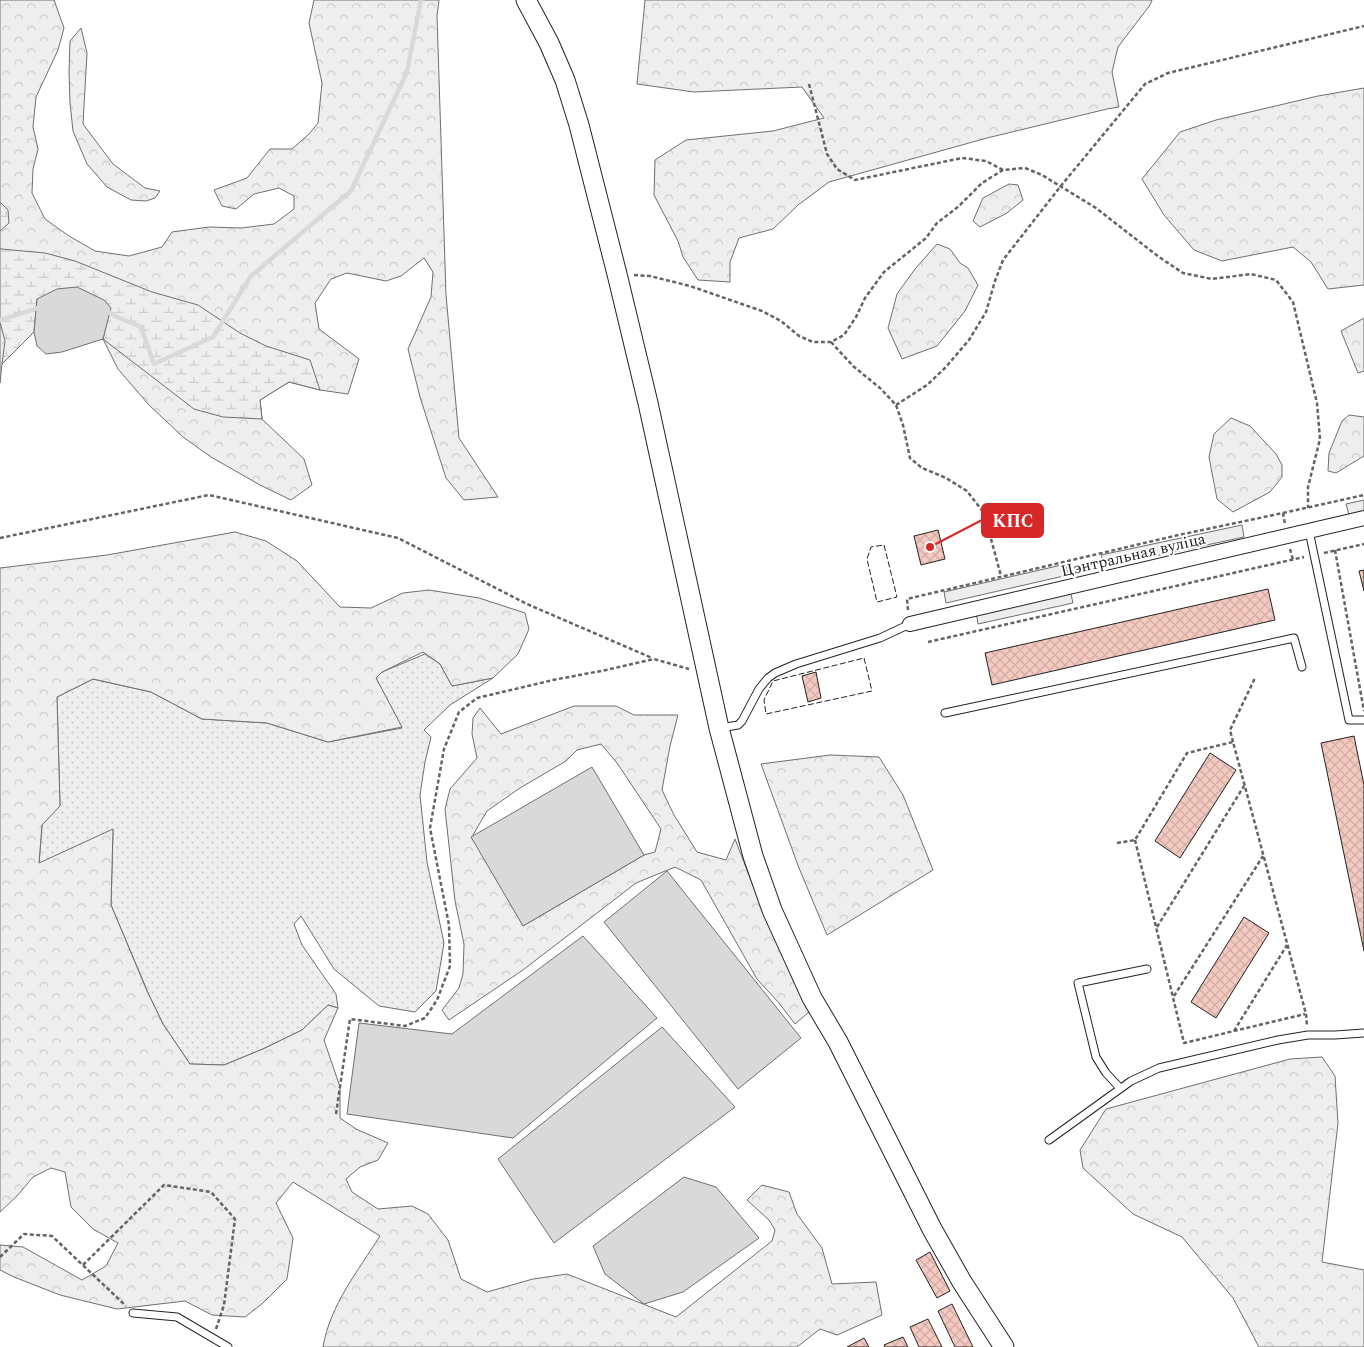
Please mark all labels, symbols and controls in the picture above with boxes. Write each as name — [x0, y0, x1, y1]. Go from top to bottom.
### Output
callout: КПС — [982, 504, 1043, 537]
text: КПС — [992, 508, 1034, 535]
street label: Цэнтральная вуліца — [1058, 527, 1208, 583]

